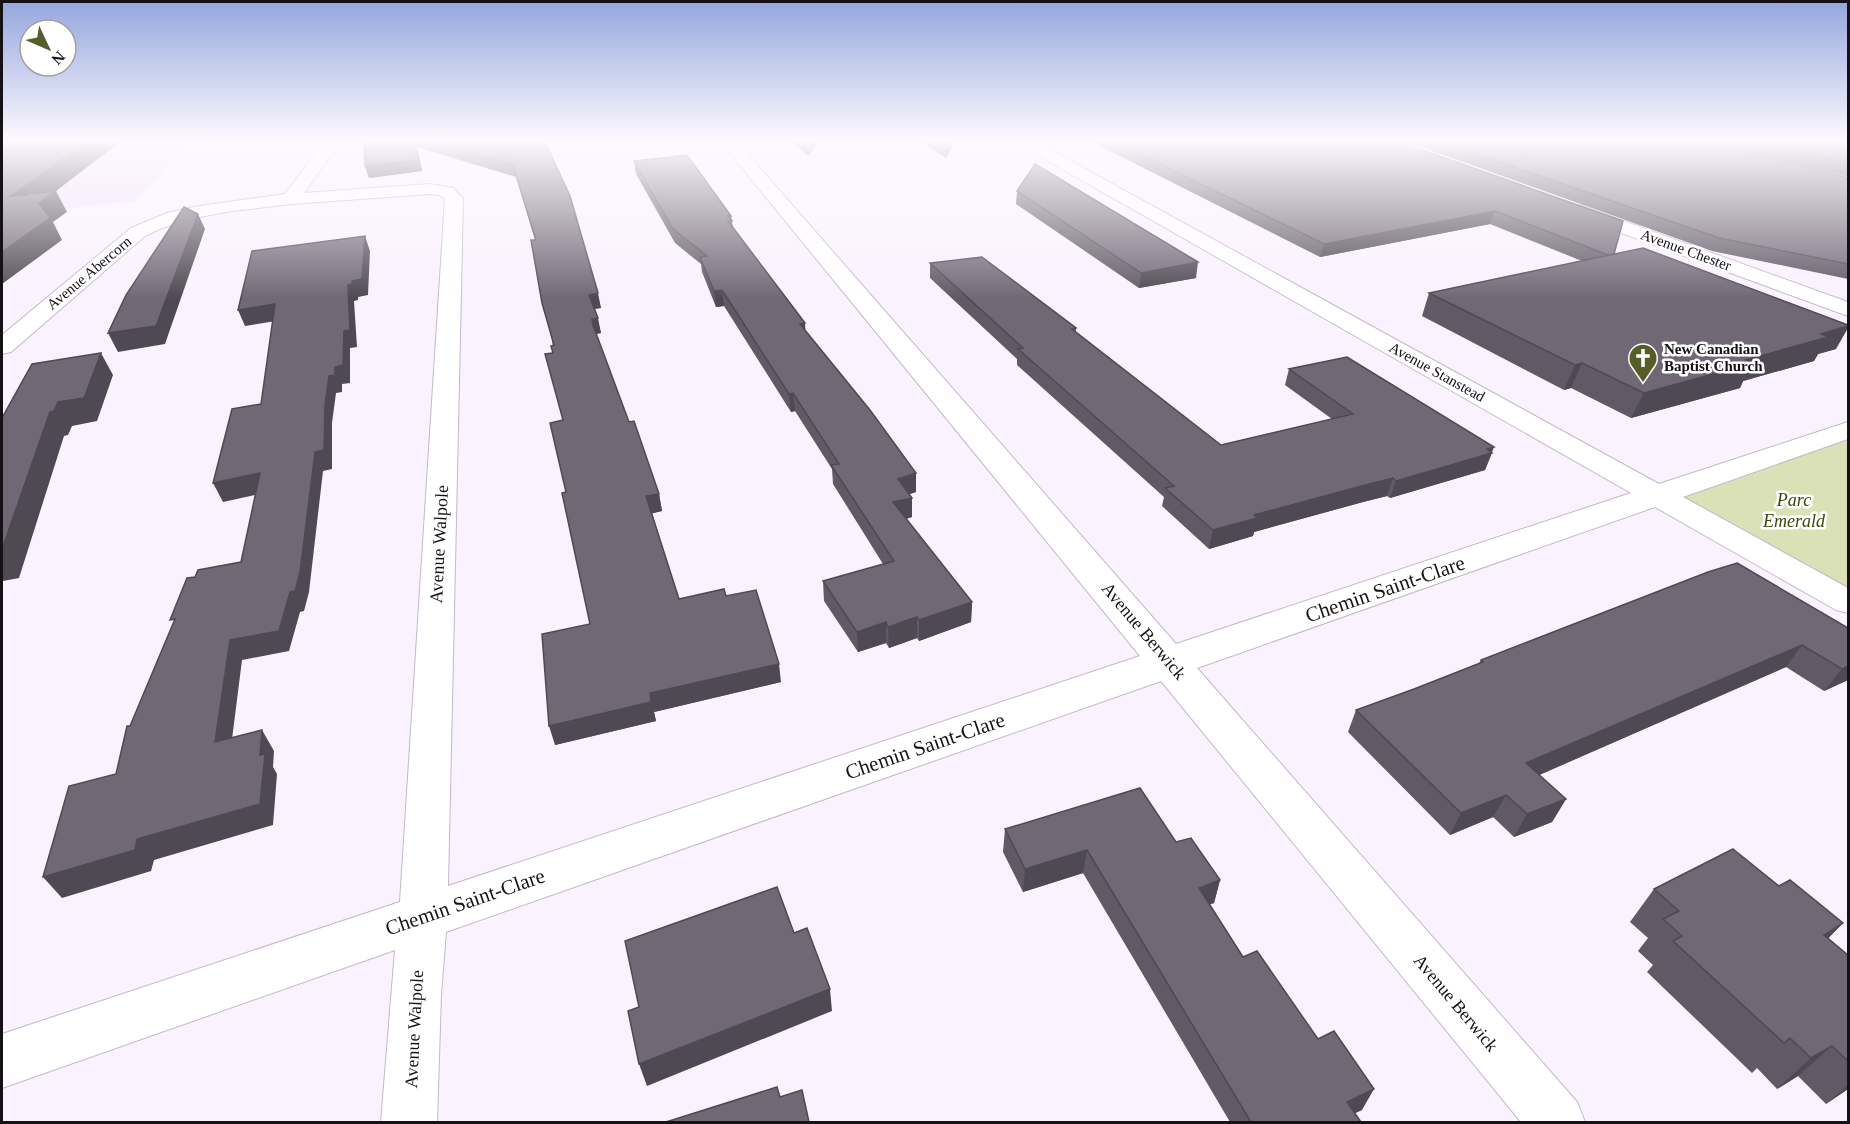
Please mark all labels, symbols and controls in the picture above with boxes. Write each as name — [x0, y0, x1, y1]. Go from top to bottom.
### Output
north arrow — [18, 18, 78, 78]
text: N — [48, 48, 69, 68]
street label: Avenue Chester — [1639, 226, 1733, 274]
street label: Avenue Abercorn — [44, 233, 135, 313]
street label: Avenue Stanstead — [1386, 339, 1488, 405]
place label: New Canadian Baptist Church — [1664, 341, 1763, 374]
church icon: New Canadian Baptist Church — [1627, 342, 1659, 384]
street label: Avenue Walpole — [426, 484, 452, 604]
park label: Parc Emerald — [1762, 490, 1826, 531]
street label: Chemin Saint-Clare — [1302, 550, 1468, 628]
street label: Avenue Berwick — [1098, 579, 1190, 683]
street label: Chemin Saint-Clare — [842, 707, 1008, 785]
street label: Chemin Saint-Clare — [382, 863, 548, 941]
street label: Avenue Berwick — [1410, 951, 1502, 1055]
street label: Avenue Walpole — [401, 969, 427, 1089]

